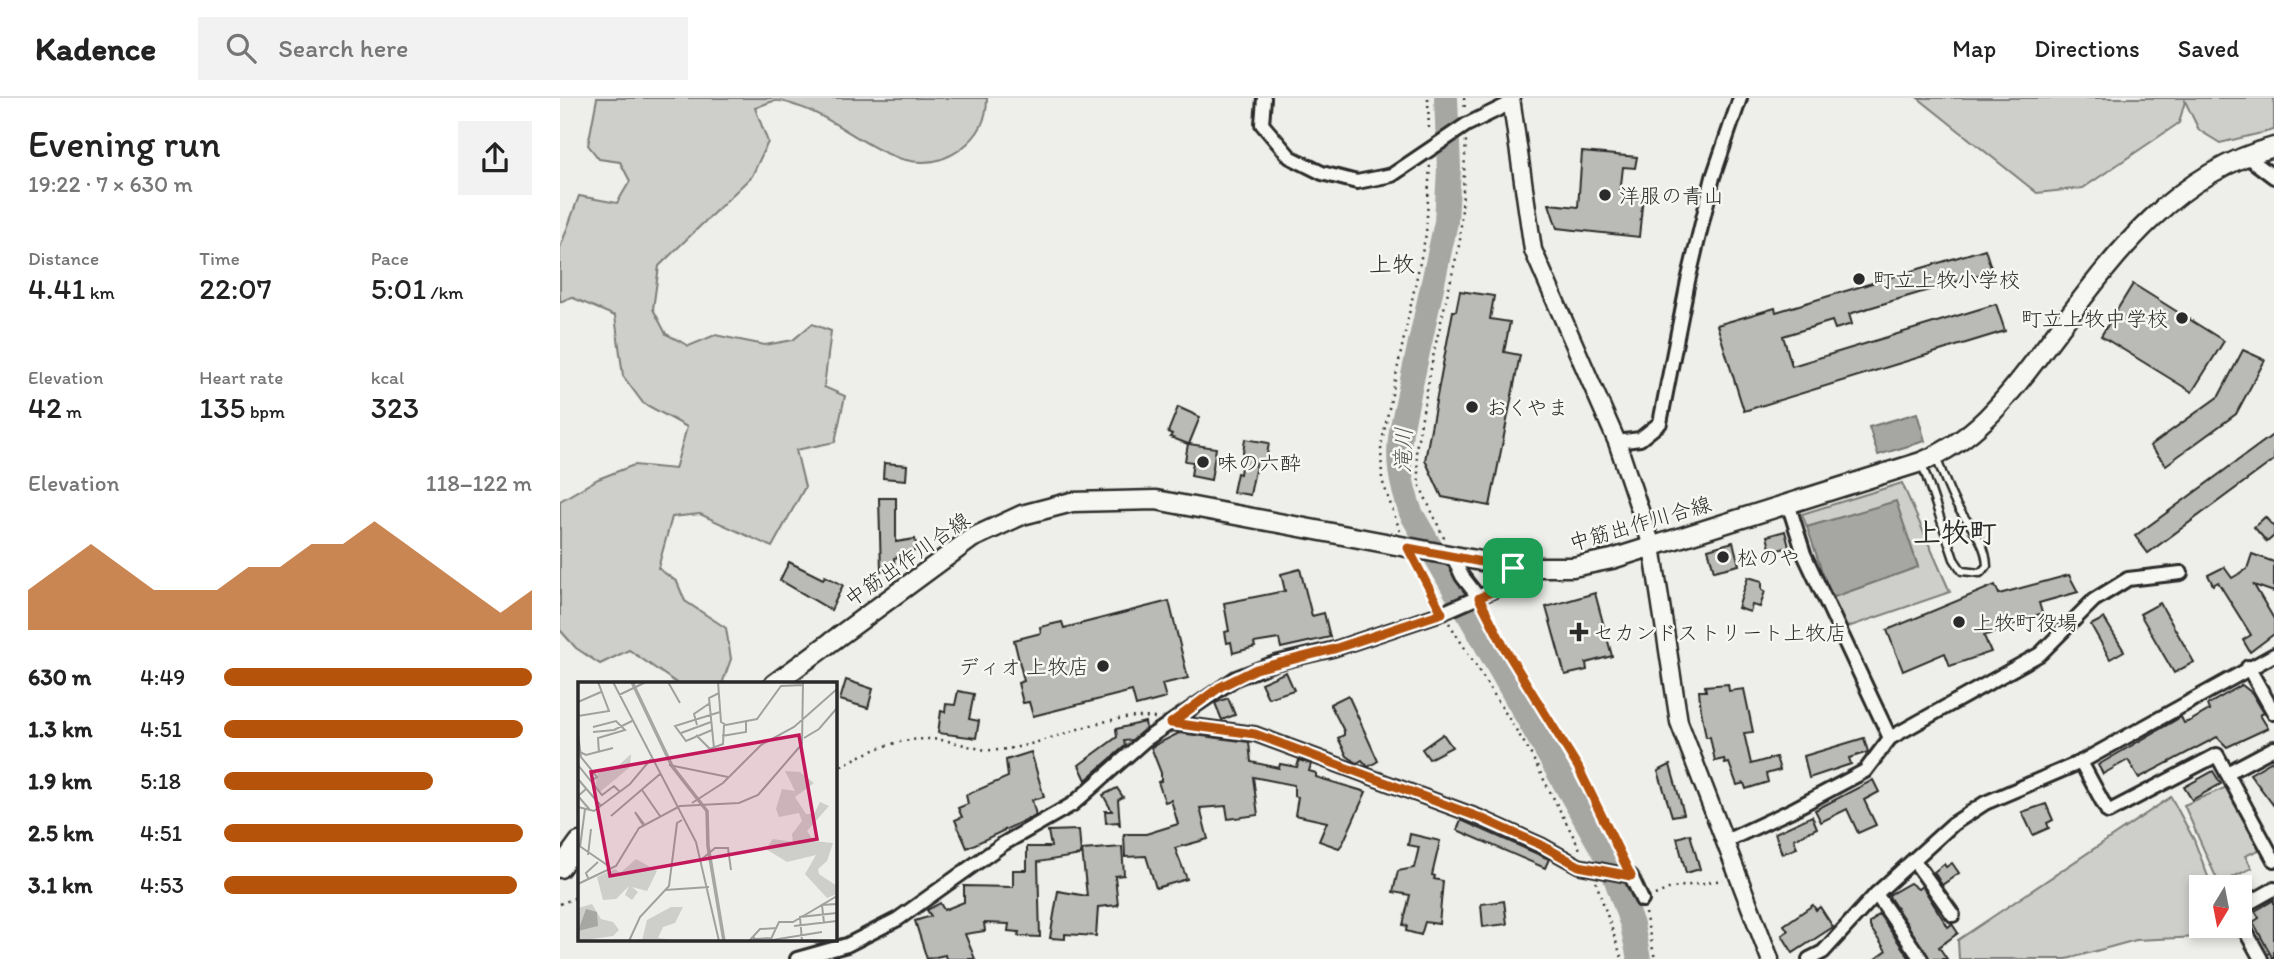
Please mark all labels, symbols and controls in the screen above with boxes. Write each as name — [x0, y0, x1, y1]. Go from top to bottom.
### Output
search box — [198, 17, 688, 80]
text: Kadence — [35, 29, 156, 68]
icon: search — [222, 29, 260, 67]
text: Search here — [278, 32, 409, 64]
text: Map — [1952, 34, 1996, 63]
text: Directions — [2034, 34, 2140, 63]
text: Saved — [2178, 34, 2239, 63]
text: Evening run — [28, 121, 221, 167]
button: share — [458, 121, 532, 195]
text: 19:22 · 7 × 630 m — [28, 170, 193, 198]
place label: 洋服の青山 — [1619, 183, 1724, 208]
marker: 洋服の青山 — [1597, 187, 1613, 203]
text: Distance — [28, 247, 99, 270]
text: Time — [199, 247, 240, 270]
text: Pace — [371, 247, 409, 270]
district label: 上牧 — [1369, 250, 1415, 278]
place label: 町立上牧小学校 — [1873, 267, 2020, 292]
text: 4.41 — [28, 270, 85, 307]
text: 22:07 — [199, 270, 272, 307]
text: 5:01 — [371, 270, 426, 307]
marker: 町立上牧小学校 — [1851, 271, 1867, 287]
text: km — [85, 281, 115, 304]
text: /km — [426, 281, 464, 304]
place label: 町立上牧中学校 — [2021, 306, 2168, 331]
marker: 町立上牧中学校 — [2174, 310, 2190, 326]
text: Elevation — [28, 366, 104, 389]
text: Heart rate — [199, 366, 283, 389]
text: kcal — [371, 366, 404, 389]
text: 42 — [28, 389, 62, 426]
text: 135 — [199, 389, 245, 426]
text: 323 — [371, 389, 419, 426]
place label: おくやま — [1486, 395, 1569, 420]
marker: おくやま — [1464, 399, 1480, 415]
text: m — [62, 400, 82, 423]
text: bpm — [245, 400, 285, 423]
water label: 滝川 — [1388, 427, 1418, 473]
place label: 味の六酔 — [1217, 450, 1301, 475]
marker: 味の六酔 — [1195, 454, 1211, 470]
text: Elevation — [28, 469, 119, 497]
text: 118–122 m — [426, 469, 532, 497]
street label: 中筋出作川合線 — [1566, 491, 1714, 555]
street label: 中筋出作川合線 — [840, 507, 974, 611]
district label: 上牧町 — [1913, 515, 1997, 549]
pin — [1483, 538, 1543, 598]
place label: 松のや — [1737, 545, 1800, 570]
icon: arrive — [1494, 549, 1532, 587]
marker: 松のや — [1715, 549, 1731, 565]
place label: 上牧町役場 — [1973, 610, 2078, 635]
marker: 上牧町役場 — [1951, 614, 1967, 630]
place label: セカンドストリート上牧店 — [1593, 620, 1847, 645]
marker: セカンドストリート上牧店 — [1571, 624, 1587, 640]
place label: ディオ 上牧店 — [958, 654, 1089, 679]
marker: ディオ 上牧店 — [1095, 658, 1111, 674]
text: 630 m — [28, 663, 91, 691]
text: 4:49 — [140, 663, 185, 691]
inset map — [578, 682, 836, 942]
text: 1.3 km — [28, 715, 92, 743]
text: 4:51 — [140, 715, 182, 743]
text: 1.9 km — [28, 767, 92, 795]
text: 5:18 — [140, 767, 181, 795]
text: 2.5 km — [28, 819, 93, 847]
text: 4:51 — [140, 819, 182, 847]
text: 3.1 km — [28, 871, 92, 899]
text: 4:53 — [140, 871, 184, 899]
north arrow — [2189, 875, 2252, 938]
map controls — [2189, 875, 2252, 938]

